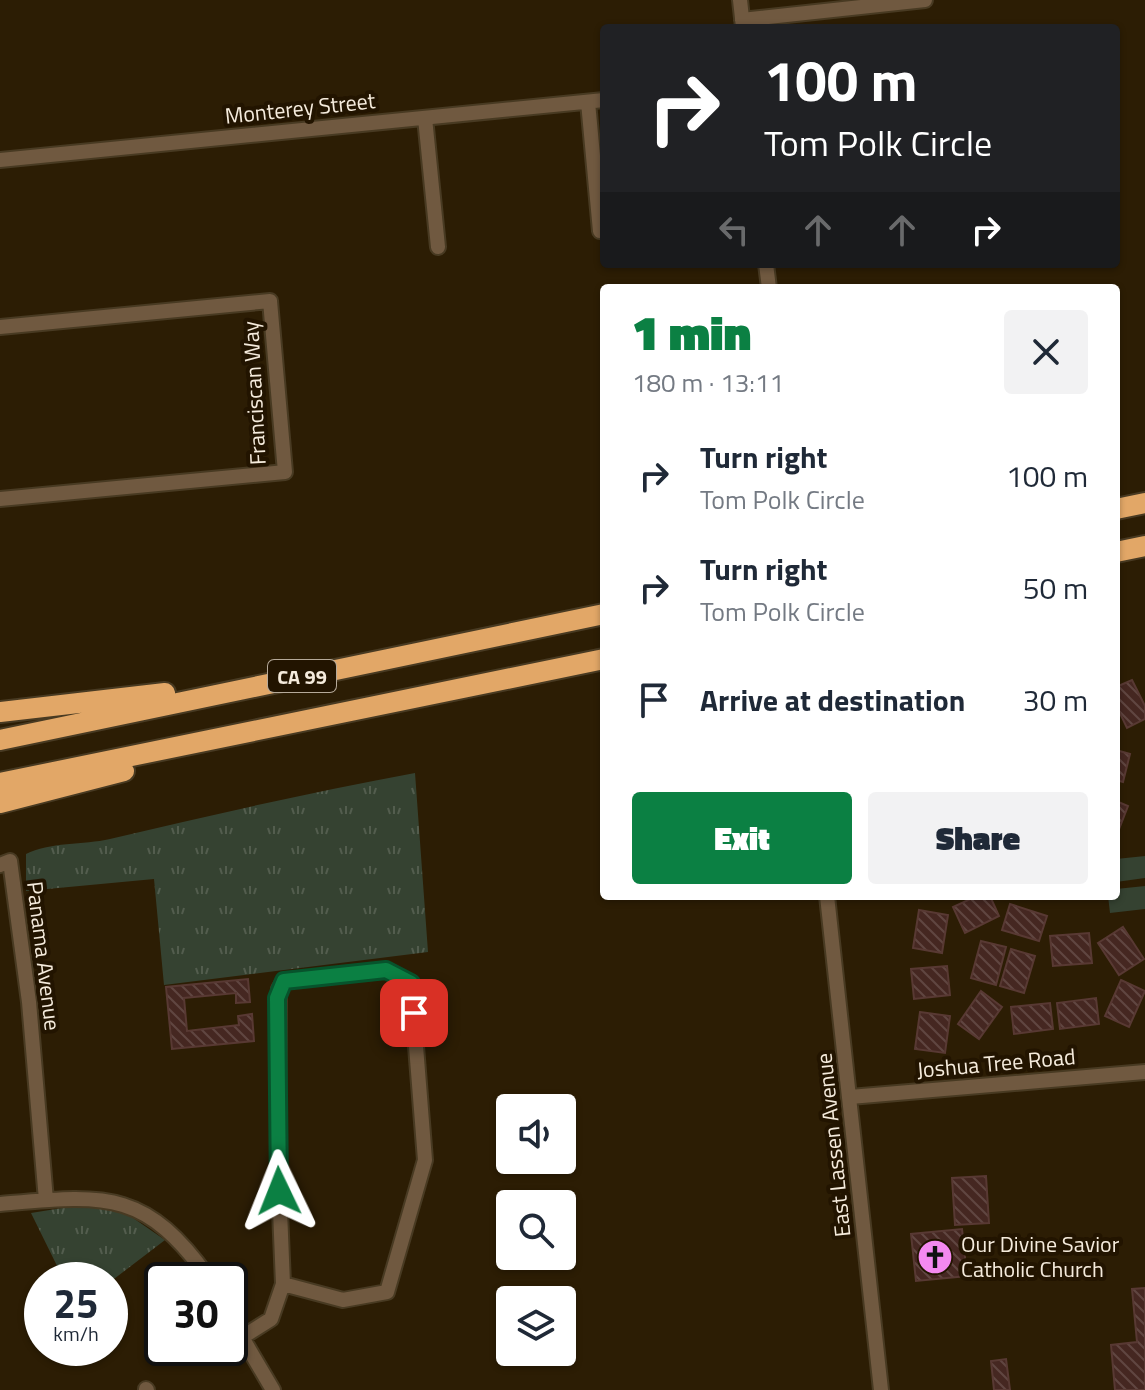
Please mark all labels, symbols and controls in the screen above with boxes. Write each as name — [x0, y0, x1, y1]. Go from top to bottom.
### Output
text: 100 m — [764, 38, 917, 123]
icon: right — [632, 56, 736, 160]
street label: Monterey Street — [223, 83, 377, 133]
text: Tom Polk Circle — [764, 115, 992, 170]
icon: left — [712, 208, 756, 252]
icon: ahead — [796, 208, 840, 252]
icon: ahead — [880, 208, 924, 252]
icon: right — [964, 208, 1008, 252]
text: 1 min — [632, 296, 751, 369]
button: close — [1004, 310, 1088, 394]
street label: Franciscan Way — [233, 320, 275, 466]
text: 180 m · 13:11 — [632, 363, 784, 402]
text: Turn right — [700, 434, 828, 480]
text: 100 m — [1006, 453, 1088, 499]
icon: right — [632, 454, 676, 498]
text: Tom Polk Circle — [700, 480, 865, 519]
text: Turn right — [700, 546, 828, 592]
text: 50 m — [1023, 565, 1088, 611]
icon: right — [632, 566, 676, 610]
text: Tom Polk Circle — [700, 592, 865, 631]
road number: CA 99 — [268, 660, 336, 692]
text: Arrive at destination — [700, 677, 965, 723]
text: 30 m — [1023, 677, 1088, 723]
icon: arrive — [632, 678, 676, 722]
button: Exit — [632, 792, 852, 884]
button: Share — [868, 792, 1088, 884]
street label: Panama Avenue — [18, 880, 70, 1032]
pin — [380, 979, 448, 1047]
icon: arrive — [392, 991, 436, 1035]
street label: Joshua Tree Road — [915, 1039, 1077, 1087]
street label: East Lassen Avenue — [806, 1051, 860, 1239]
map controls — [496, 1094, 576, 1366]
button: sound — [496, 1094, 576, 1174]
position arrow — [237, 1149, 321, 1233]
button: search — [496, 1190, 576, 1270]
place label: Our Divine Savior Catholic Church — [961, 1227, 1120, 1286]
church icon: Our Divine Savior Catholic Church — [916, 1238, 954, 1276]
speed limit sign: 30 — [144, 1262, 248, 1366]
text: 25 — [54, 1273, 98, 1334]
button: layers — [496, 1286, 576, 1366]
text: km/h — [53, 1318, 99, 1349]

